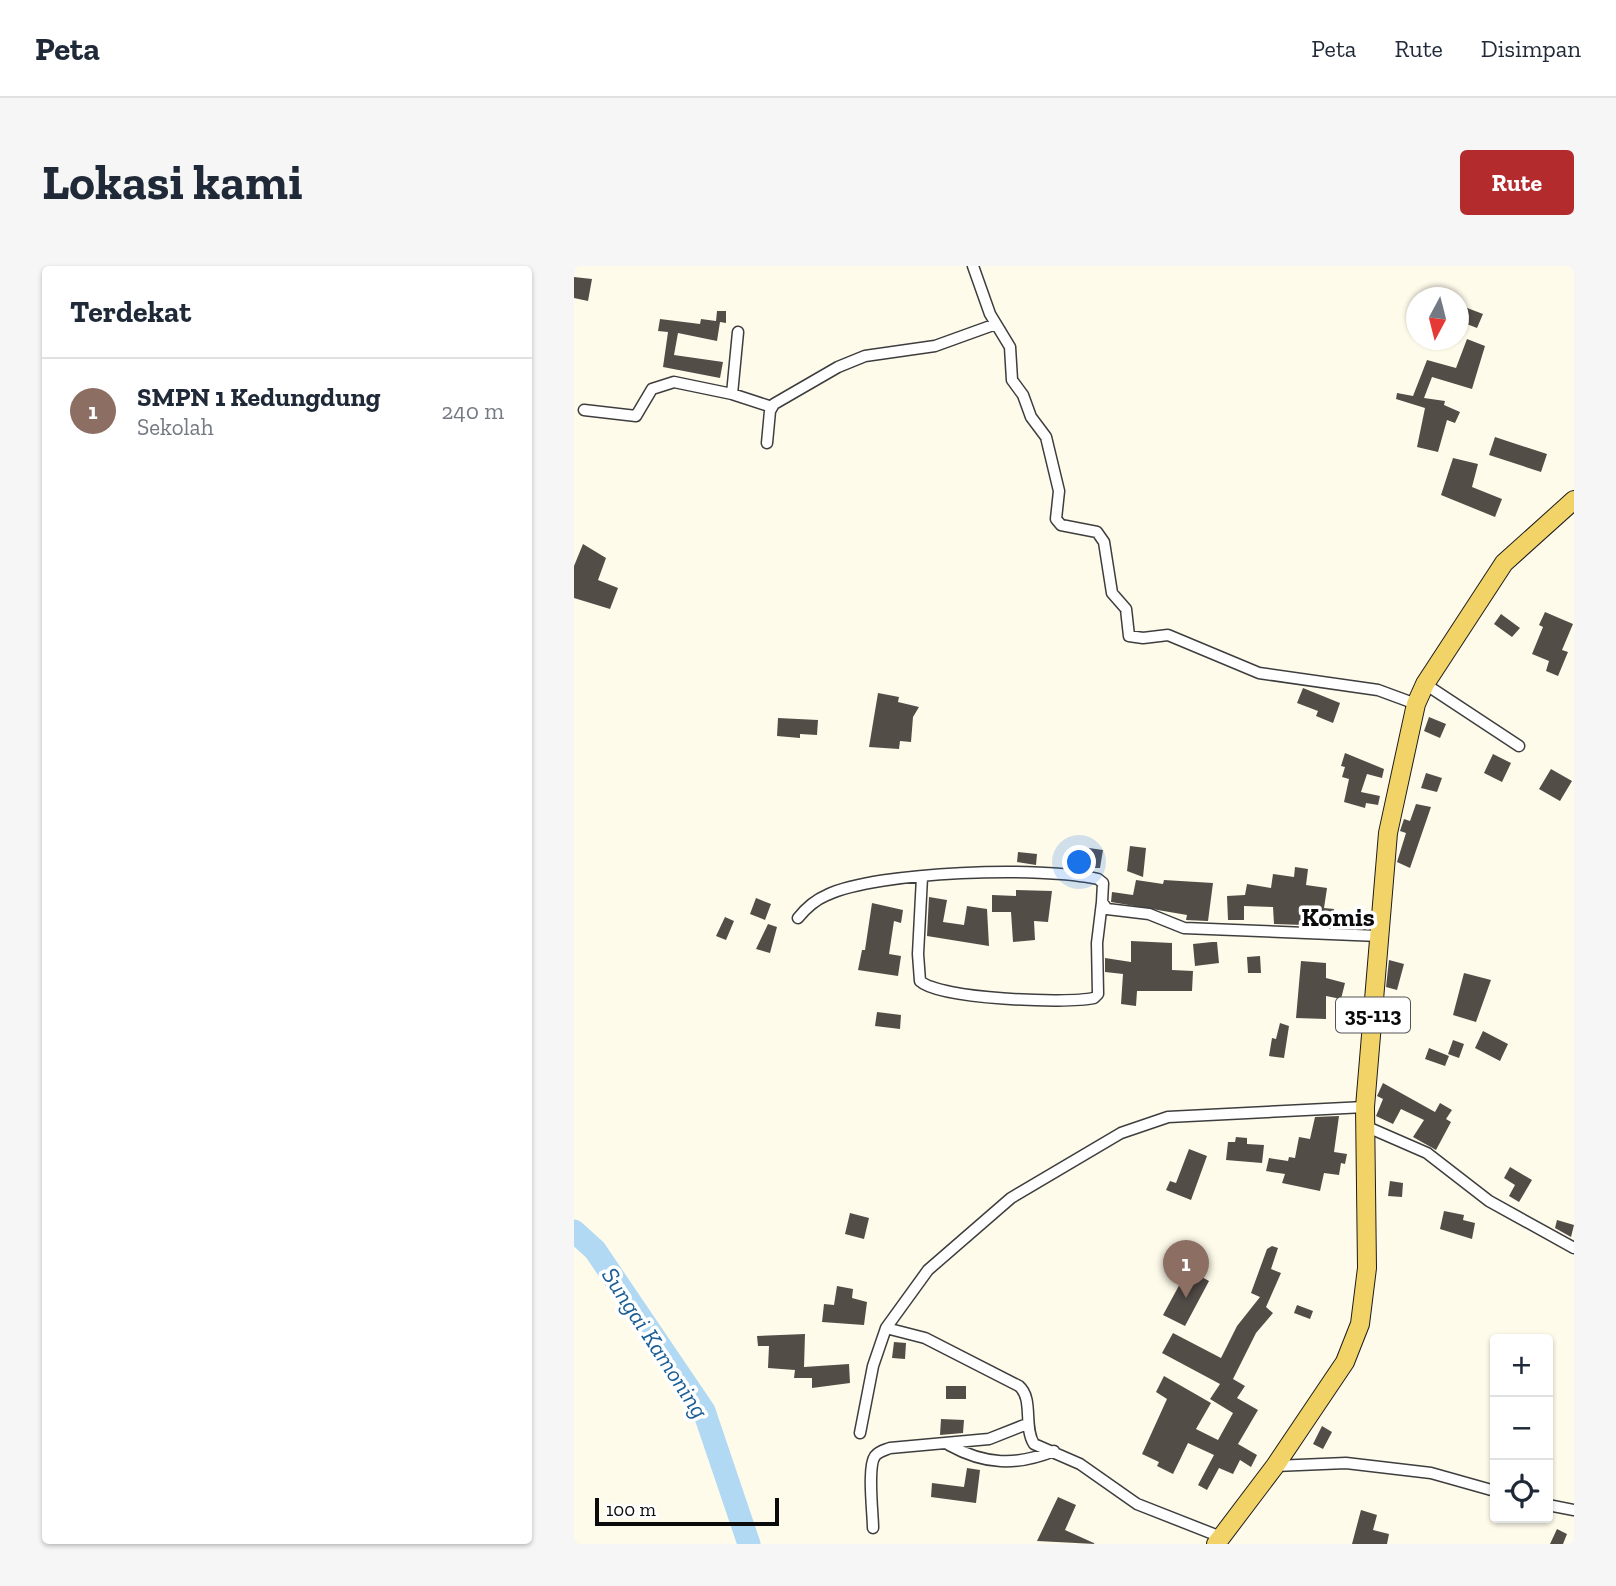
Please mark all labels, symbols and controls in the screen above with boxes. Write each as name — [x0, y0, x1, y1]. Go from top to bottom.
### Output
text: Peta — [35, 29, 100, 68]
text: Peta — [1311, 34, 1356, 63]
text: Rute — [1394, 34, 1443, 63]
text: Disimpan — [1481, 34, 1581, 63]
button: Rute — [1460, 150, 1574, 215]
text: Lokasi kami — [42, 153, 303, 212]
north arrow — [1406, 287, 1469, 350]
text: Terdekat — [70, 294, 191, 330]
text: SMPN 1 Kedungdung — [137, 381, 381, 413]
text: 1 — [88, 397, 98, 425]
text: 240 m — [441, 397, 504, 425]
text: Sekolah — [137, 413, 214, 441]
your location — [1062, 845, 1096, 879]
district label: Komis — [1301, 901, 1375, 933]
road number: 35-113 — [1336, 998, 1410, 1032]
pin: 1 — [1163, 1240, 1209, 1298]
water label: Sungai Kamoning — [596, 1262, 715, 1424]
map controls — [1490, 1334, 1553, 1523]
button: + — [1490, 1334, 1553, 1397]
button: − — [1490, 1397, 1553, 1460]
button: locate — [1490, 1460, 1553, 1523]
scale bar — [595, 1495, 779, 1527]
text: 100 m — [606, 1498, 656, 1521]

